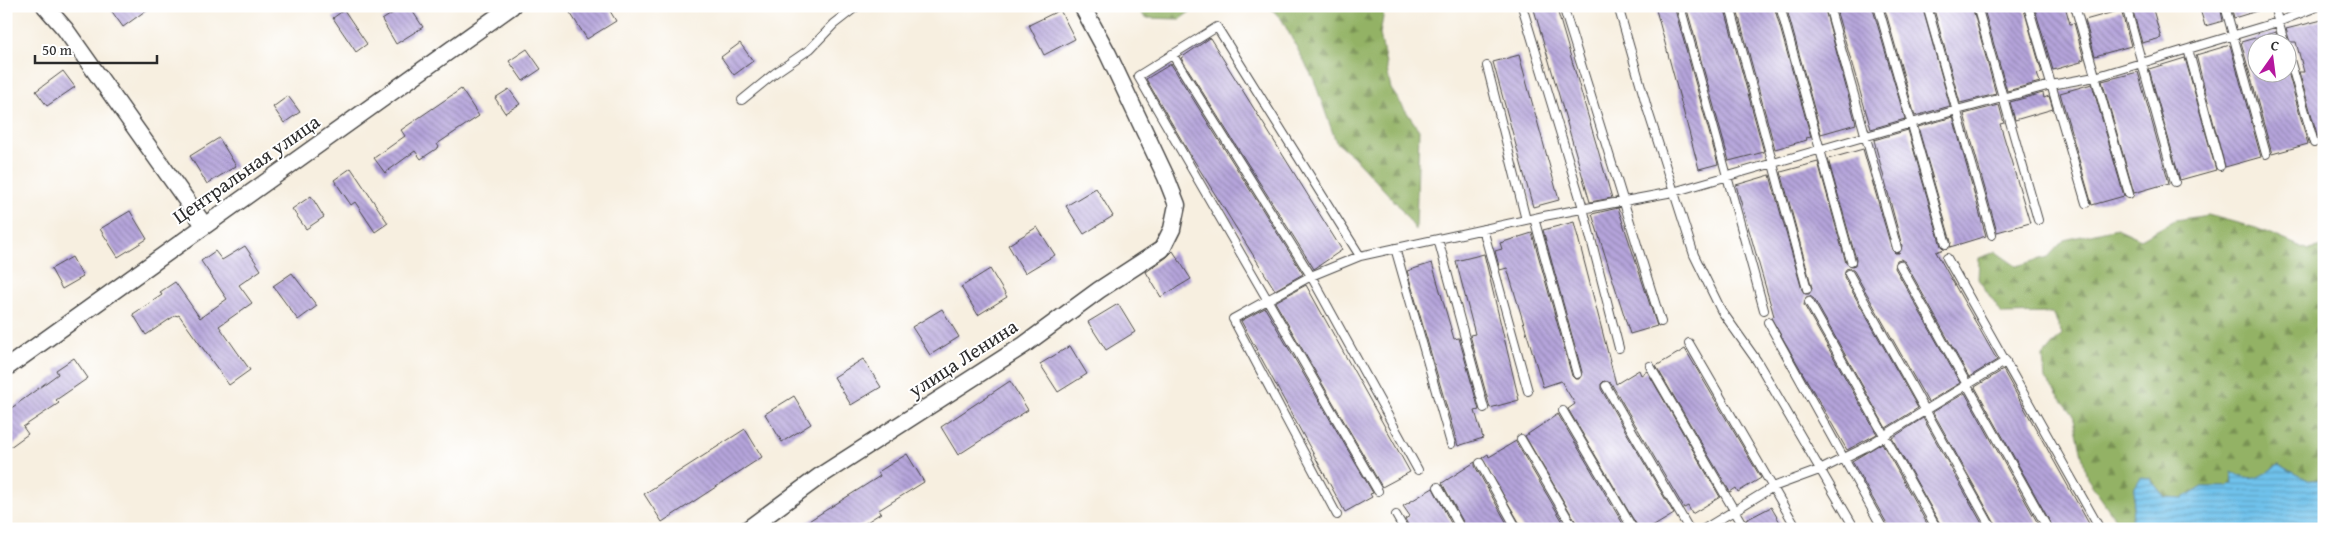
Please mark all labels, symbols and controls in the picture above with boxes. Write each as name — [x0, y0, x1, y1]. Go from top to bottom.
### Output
scale bar — [35, 32, 158, 64]
north arrow — [2248, 32, 2298, 82]
text: С — [2269, 35, 2281, 56]
text: 50 m — [42, 39, 73, 60]
street label: Центральная улица — [166, 107, 326, 230]
street label: улица Ленина — [902, 311, 1023, 404]

